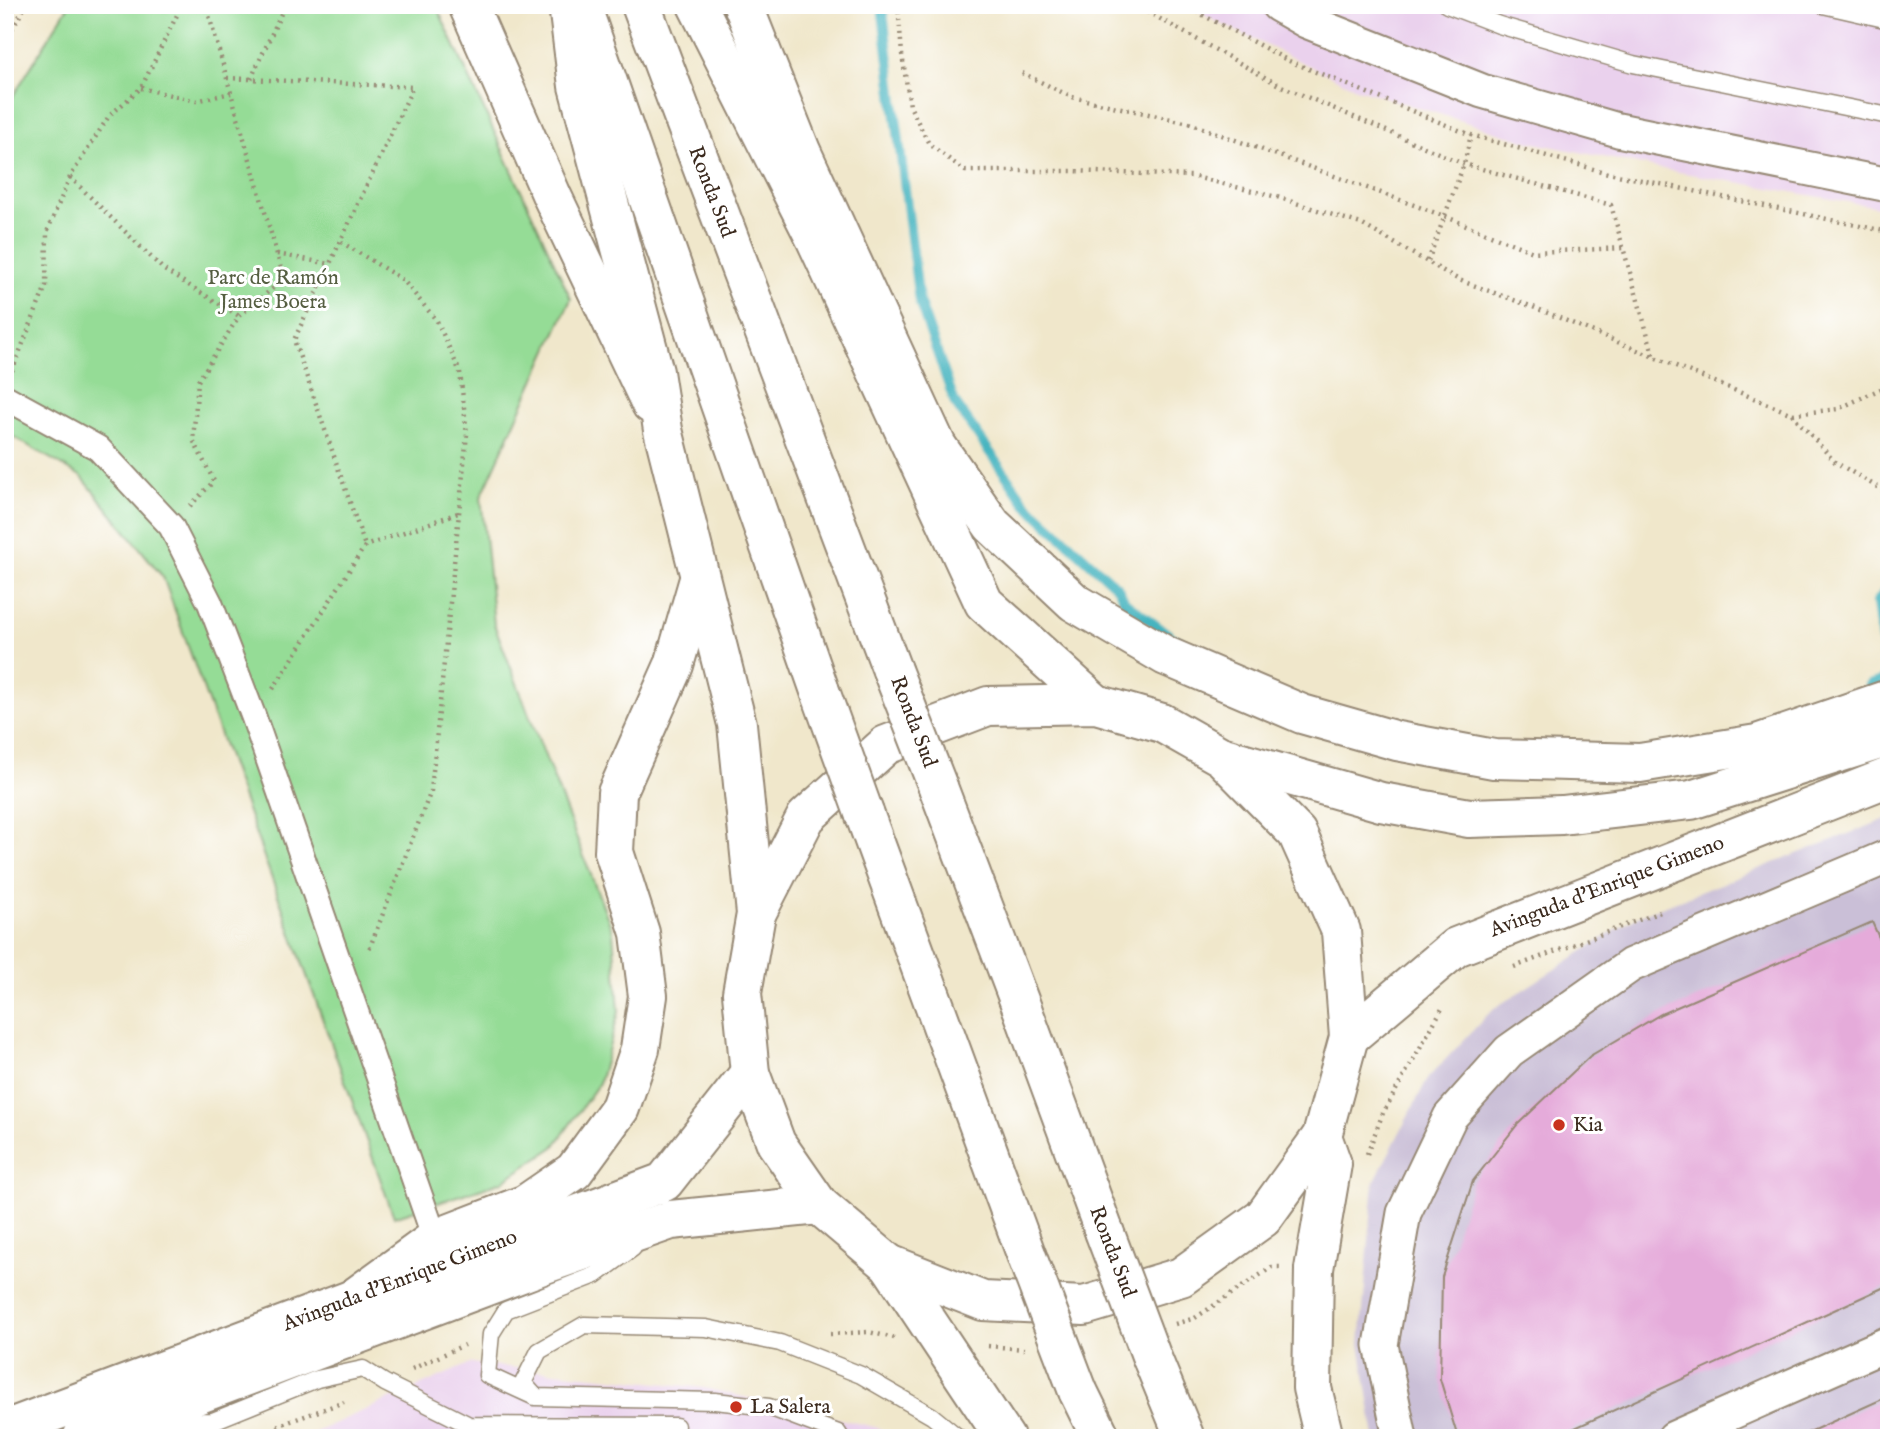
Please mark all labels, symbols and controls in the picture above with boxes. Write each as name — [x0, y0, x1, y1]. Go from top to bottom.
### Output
street label: Ronda Sud — [681, 142, 741, 242]
park label: Parc de Ramón James Boera — [207, 265, 339, 316]
street label: Ronda Sud — [883, 672, 943, 772]
street label: Avinguda d'Enrique Gimeno — [1485, 830, 1728, 945]
place label: Kia — [1573, 1112, 1604, 1139]
marker: Kia — [1551, 1117, 1567, 1133]
street label: Ronda Sud — [1082, 1202, 1142, 1302]
street label: Avinguda d'Enrique Gimeno — [278, 1224, 521, 1339]
place label: La Salera — [750, 1394, 831, 1421]
marker: La Salera — [728, 1399, 744, 1415]

